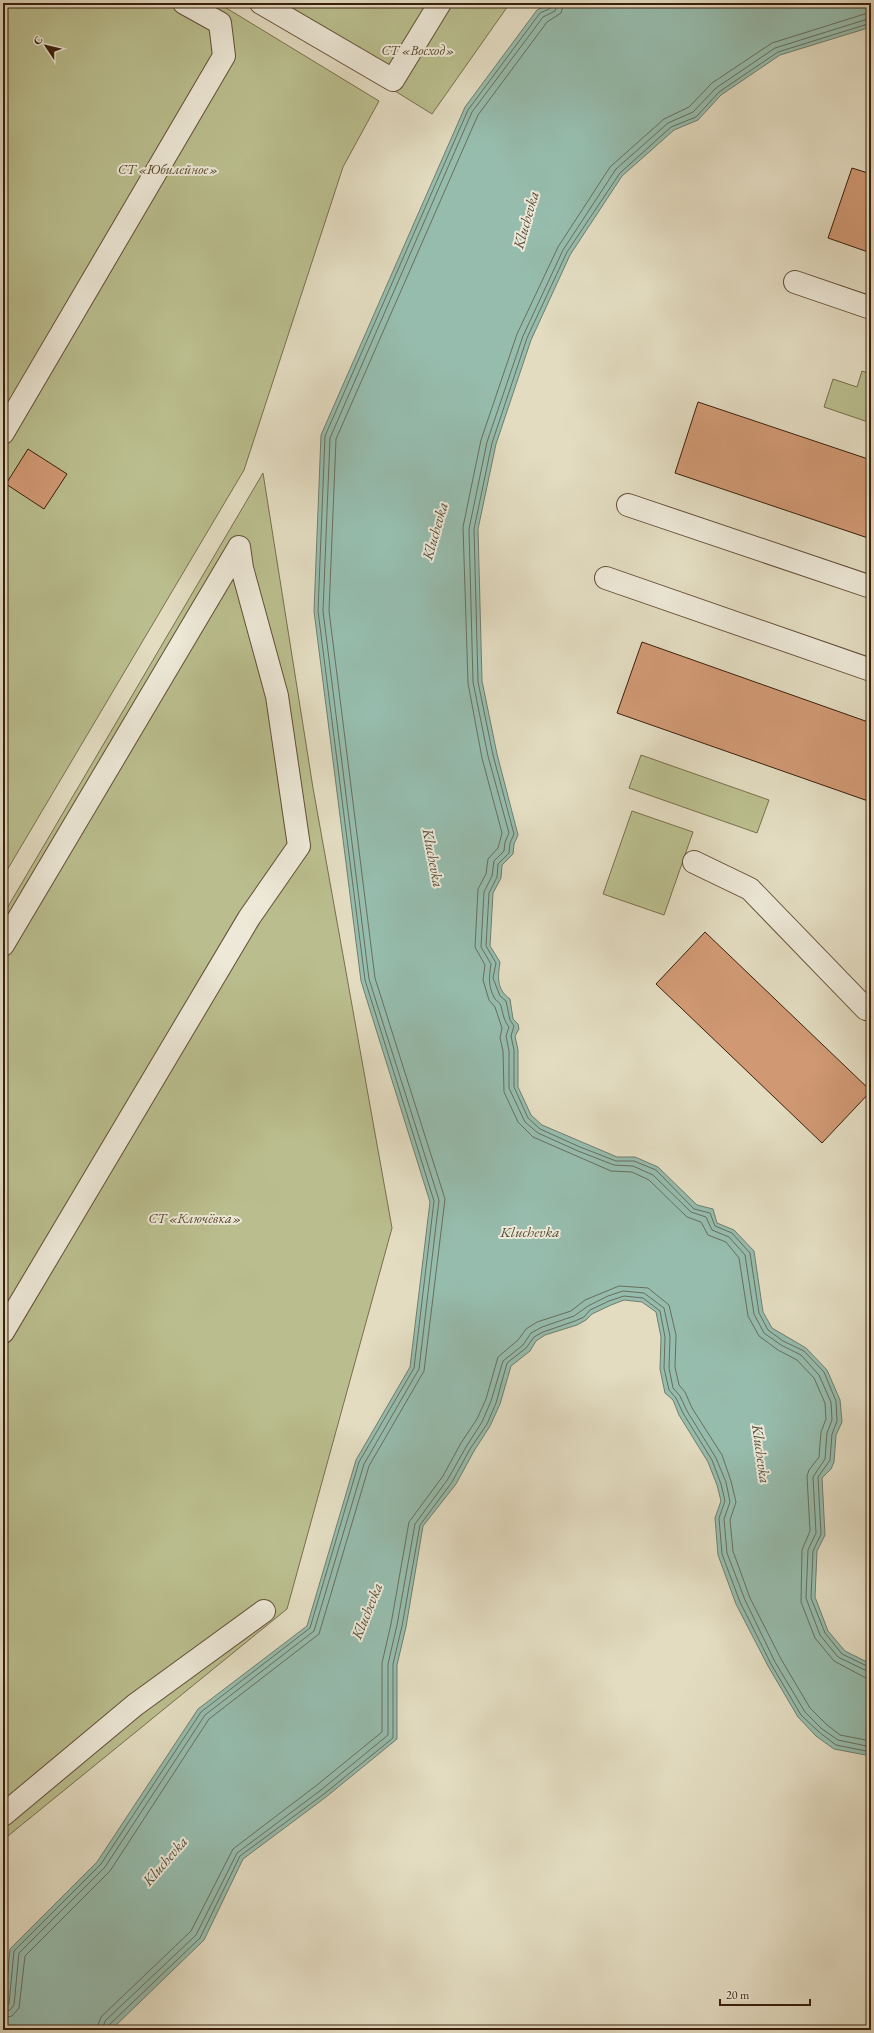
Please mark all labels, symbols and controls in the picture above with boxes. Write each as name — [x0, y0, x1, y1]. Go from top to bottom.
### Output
north arrow — [26, 26, 66, 66]
text: С — [30, 33, 46, 47]
park label: СТ «Восход» — [381, 41, 455, 59]
park label: СТ «Юбилейное» — [118, 160, 218, 178]
water label: Kluchevka — [508, 189, 543, 252]
water label: Kluchevka — [417, 500, 452, 563]
water label: Kluchevka — [418, 826, 448, 889]
park label: СТ «Ключёвка» — [148, 1209, 242, 1227]
water label: Kluchevka — [499, 1222, 560, 1241]
water label: Kluchevka — [748, 1422, 775, 1485]
water label: Kluchevka — [346, 1580, 386, 1643]
water label: Kluchevka — [137, 1832, 191, 1890]
scale bar — [720, 1981, 810, 2007]
text: 20 m — [726, 1987, 750, 2003]

